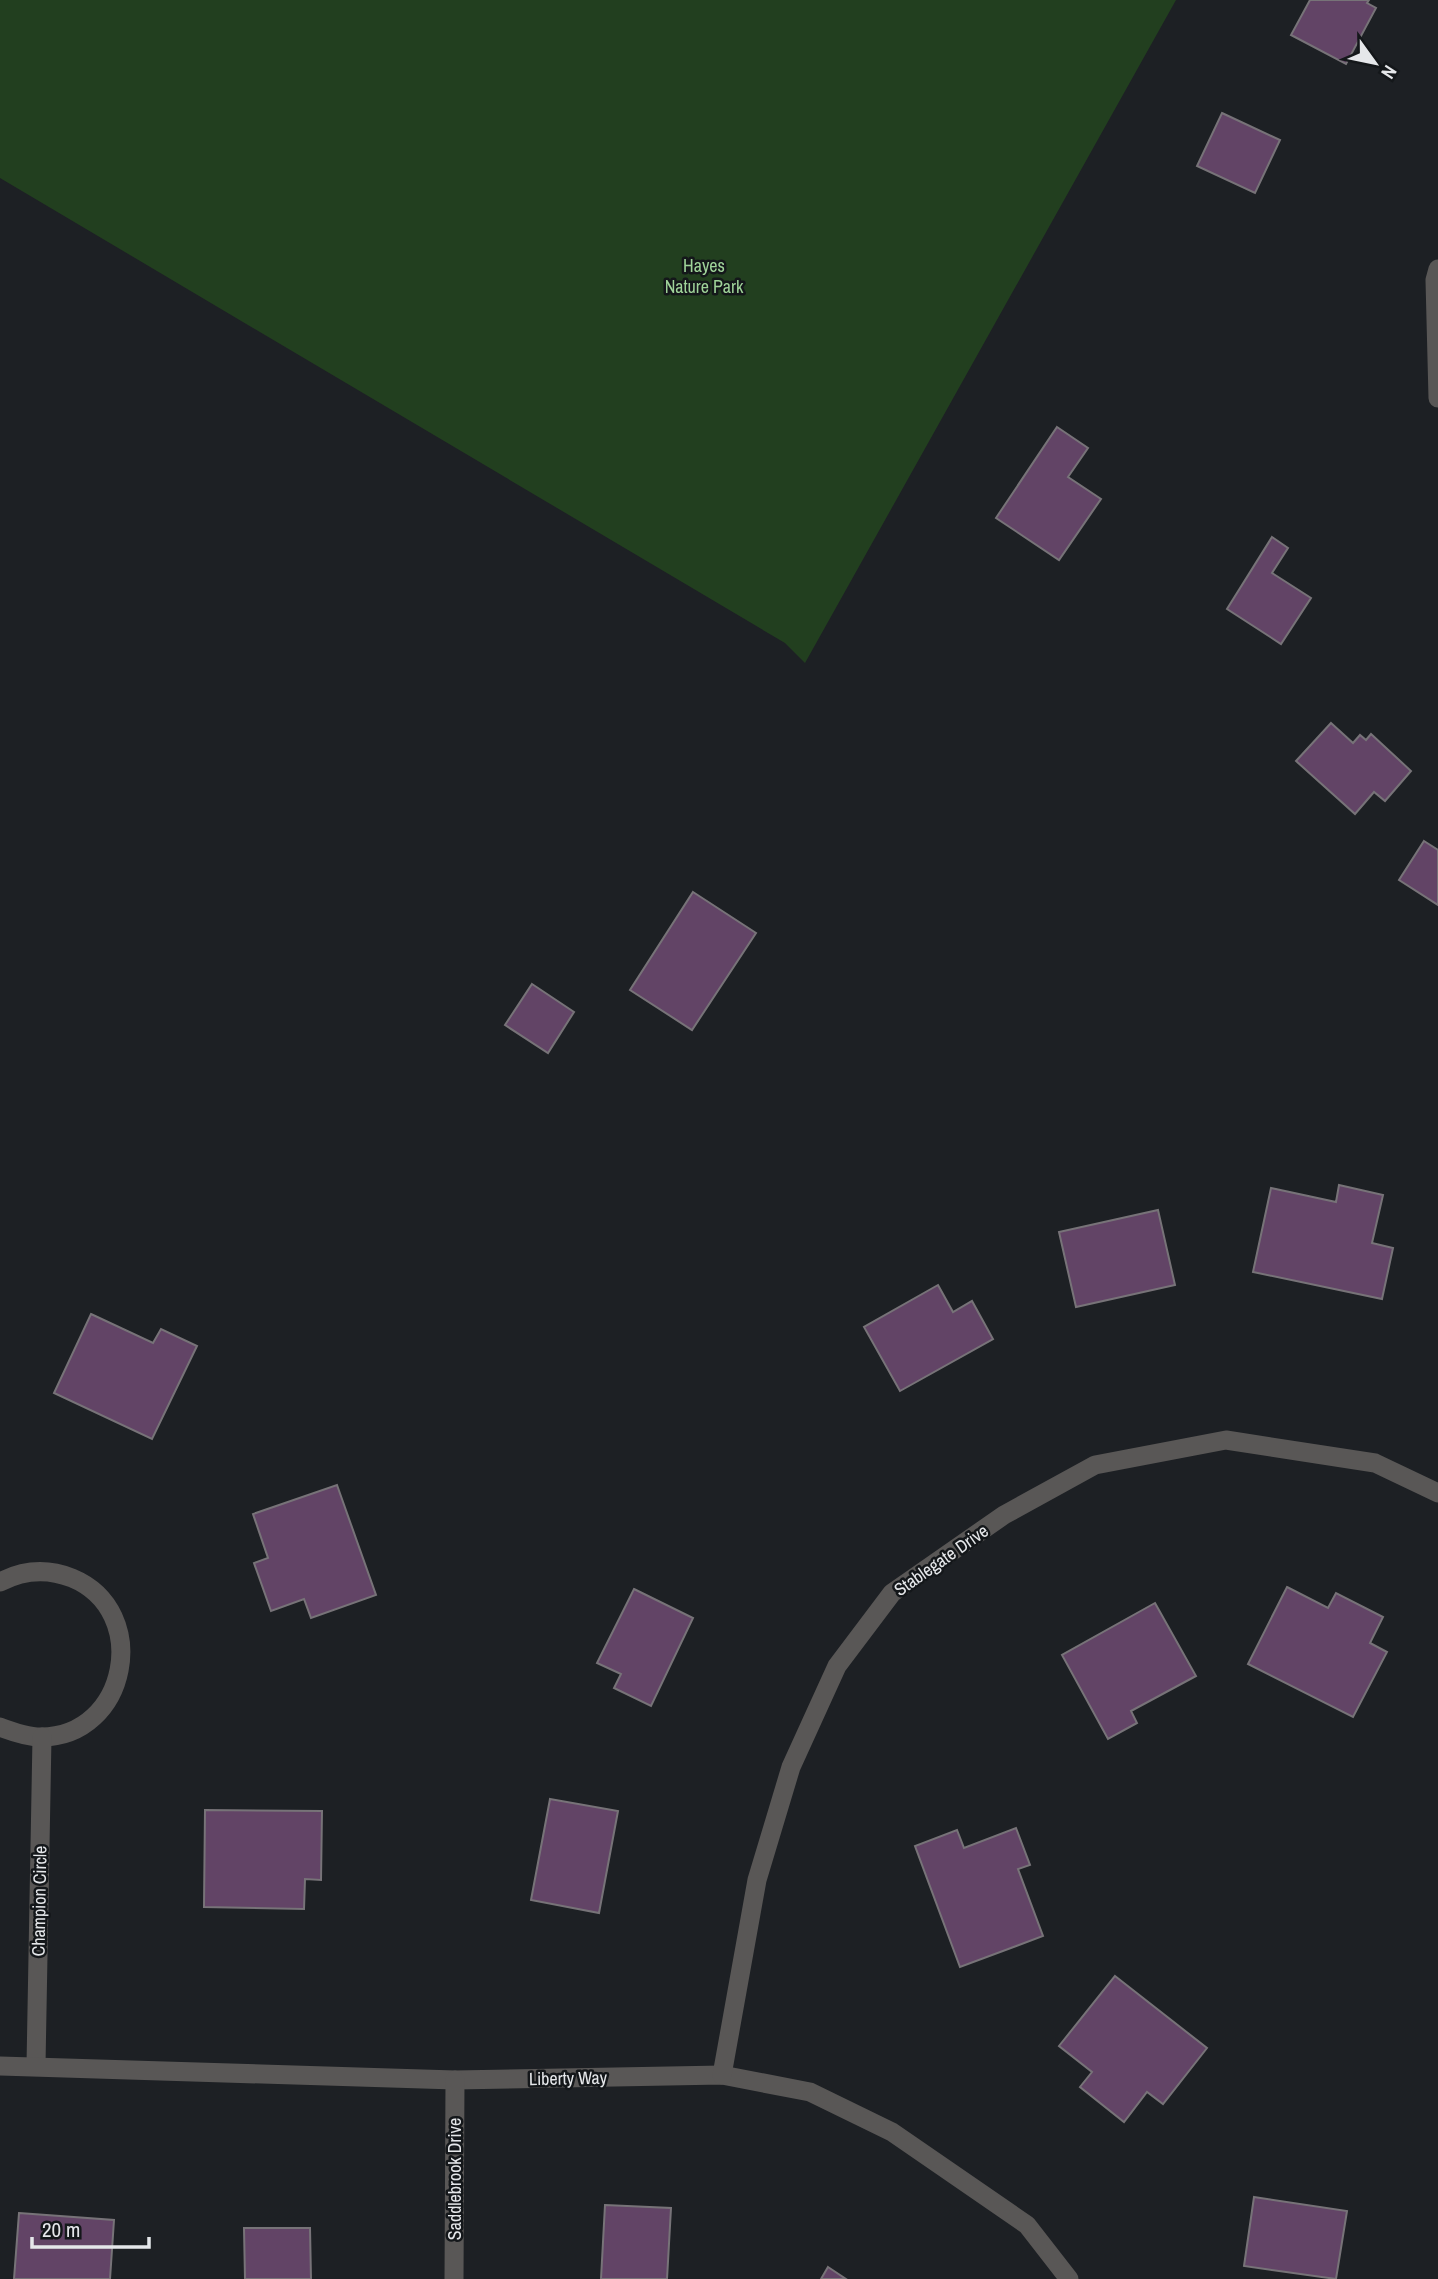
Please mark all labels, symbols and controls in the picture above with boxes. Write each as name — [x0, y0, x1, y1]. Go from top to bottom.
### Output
north arrow — [1340, 28, 1410, 98]
text: N — [1375, 60, 1403, 84]
park label: Hayes Nature Park — [665, 253, 744, 299]
street label: Stablegate Drive — [889, 1518, 993, 1602]
street label: Champion Circle — [26, 1845, 52, 1957]
street label: Liberty Way — [529, 2065, 608, 2091]
street label: Saddlebrook Drive — [442, 2118, 467, 2240]
scale bar — [32, 2206, 149, 2250]
text: 20 m — [42, 2215, 80, 2244]

